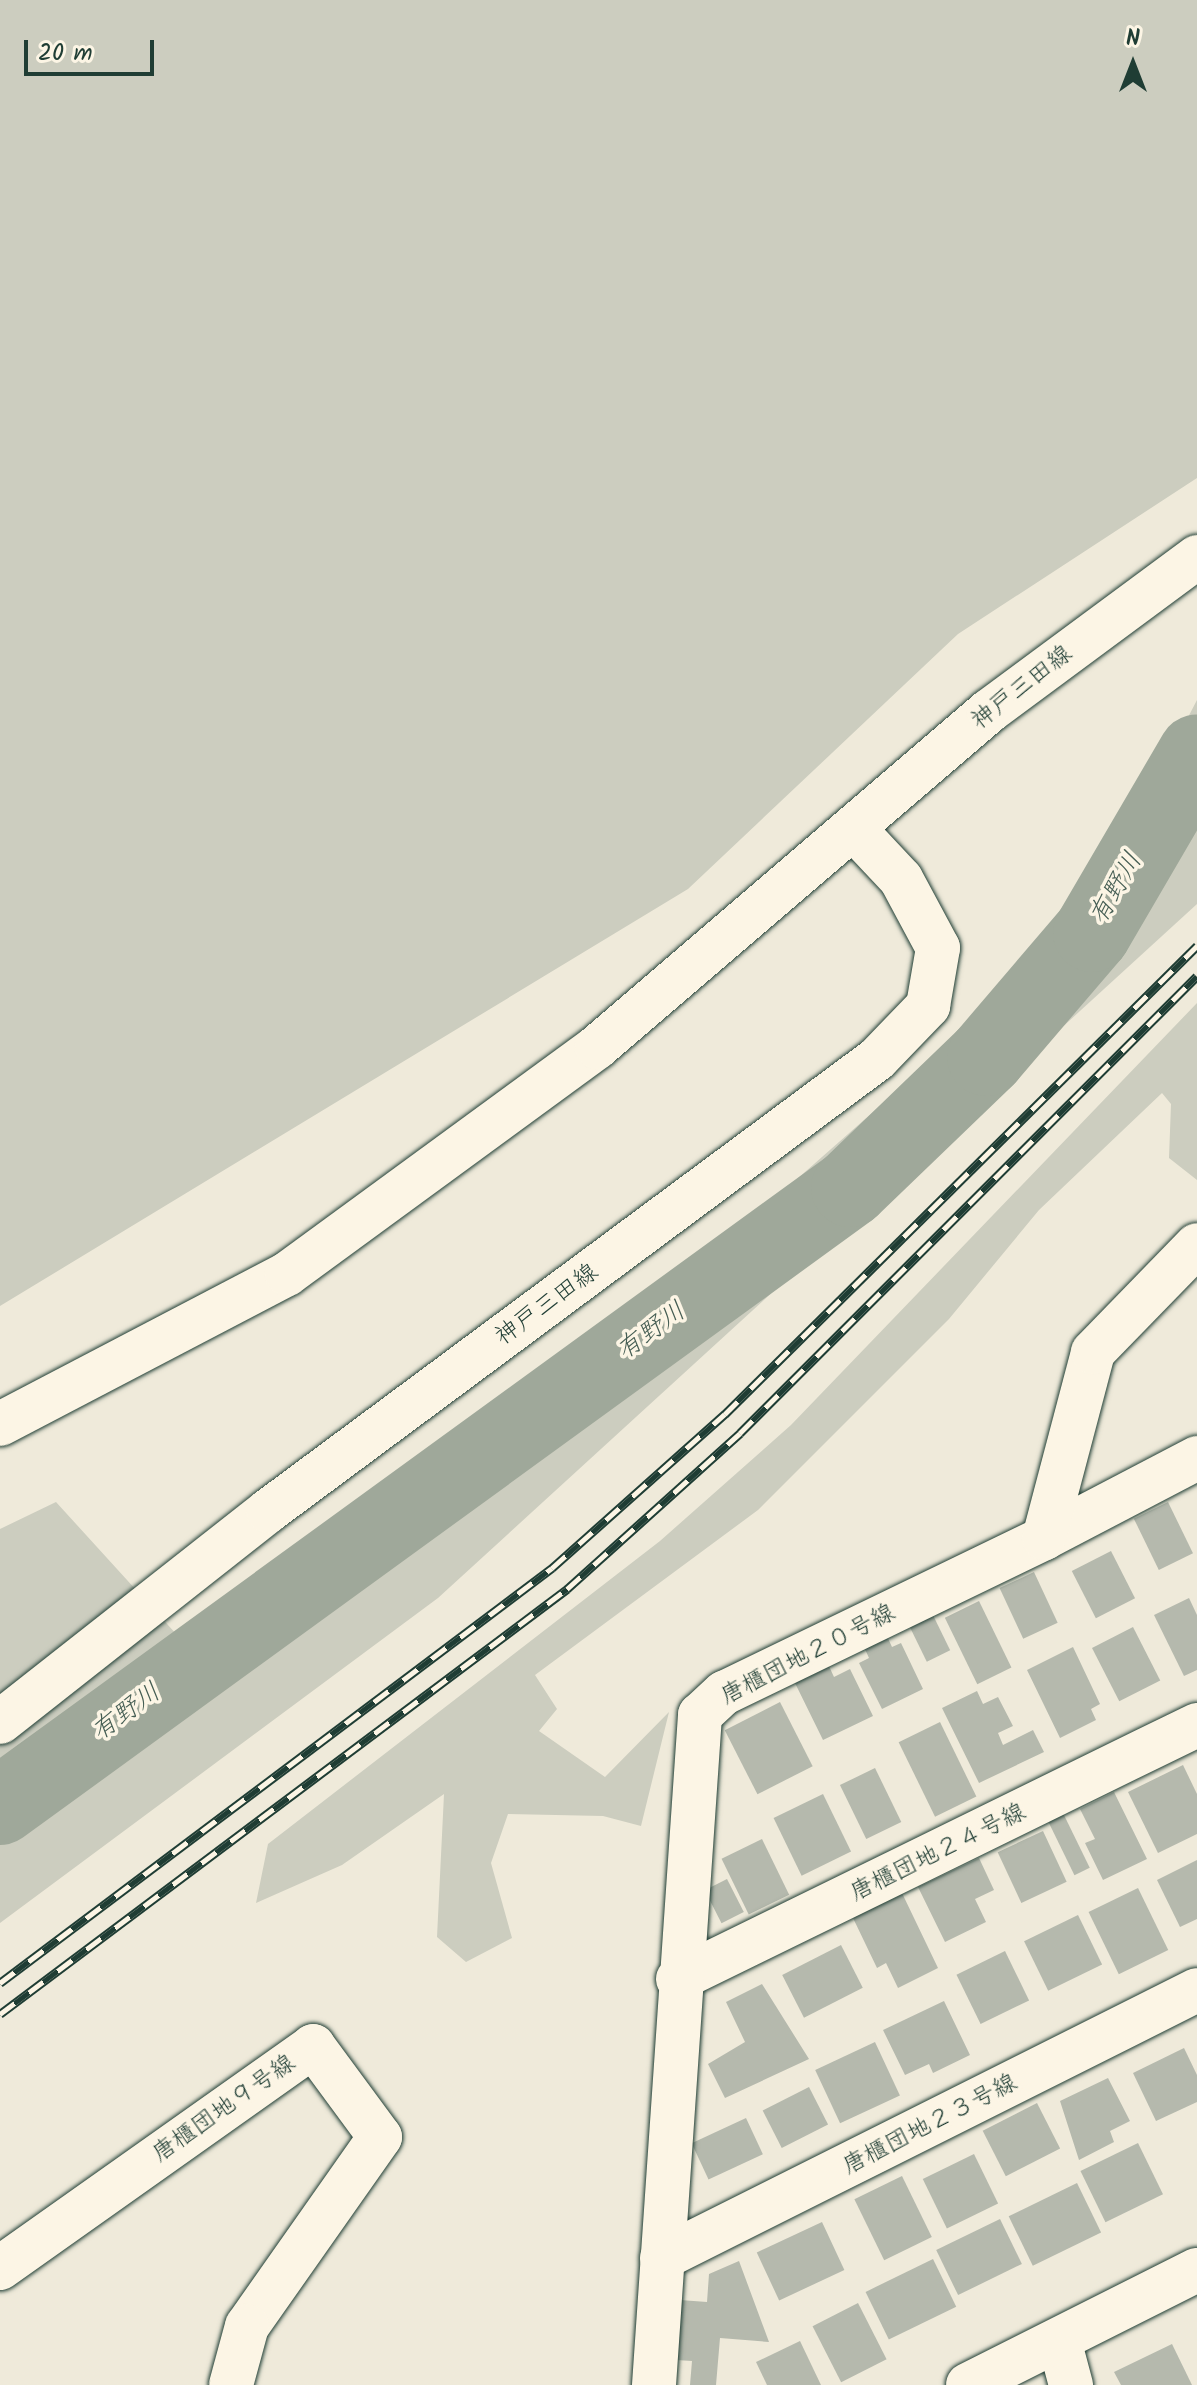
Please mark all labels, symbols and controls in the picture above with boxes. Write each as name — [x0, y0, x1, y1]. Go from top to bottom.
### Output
text: N — [1126, 22, 1140, 57]
scale bar — [28, 24, 158, 74]
north arrow — [1093, 24, 1173, 104]
text: 20 m — [38, 34, 93, 73]
street label: 神戸三田線 — [966, 640, 1078, 736]
water label: 有野川 — [1084, 847, 1150, 931]
street label: 神戸三田線 — [490, 1258, 604, 1352]
water label: 有野川 — [611, 1296, 693, 1368]
street label: 唐櫃団地２０号線 — [716, 1599, 900, 1711]
water label: 有野川 — [86, 1677, 168, 1749]
street label: 唐櫃団地２４号線 — [845, 1798, 1031, 1908]
street label: 唐櫃団地９号線 — [147, 2049, 301, 2169]
street label: 唐櫃団地２３号線 — [838, 2069, 1022, 2181]

